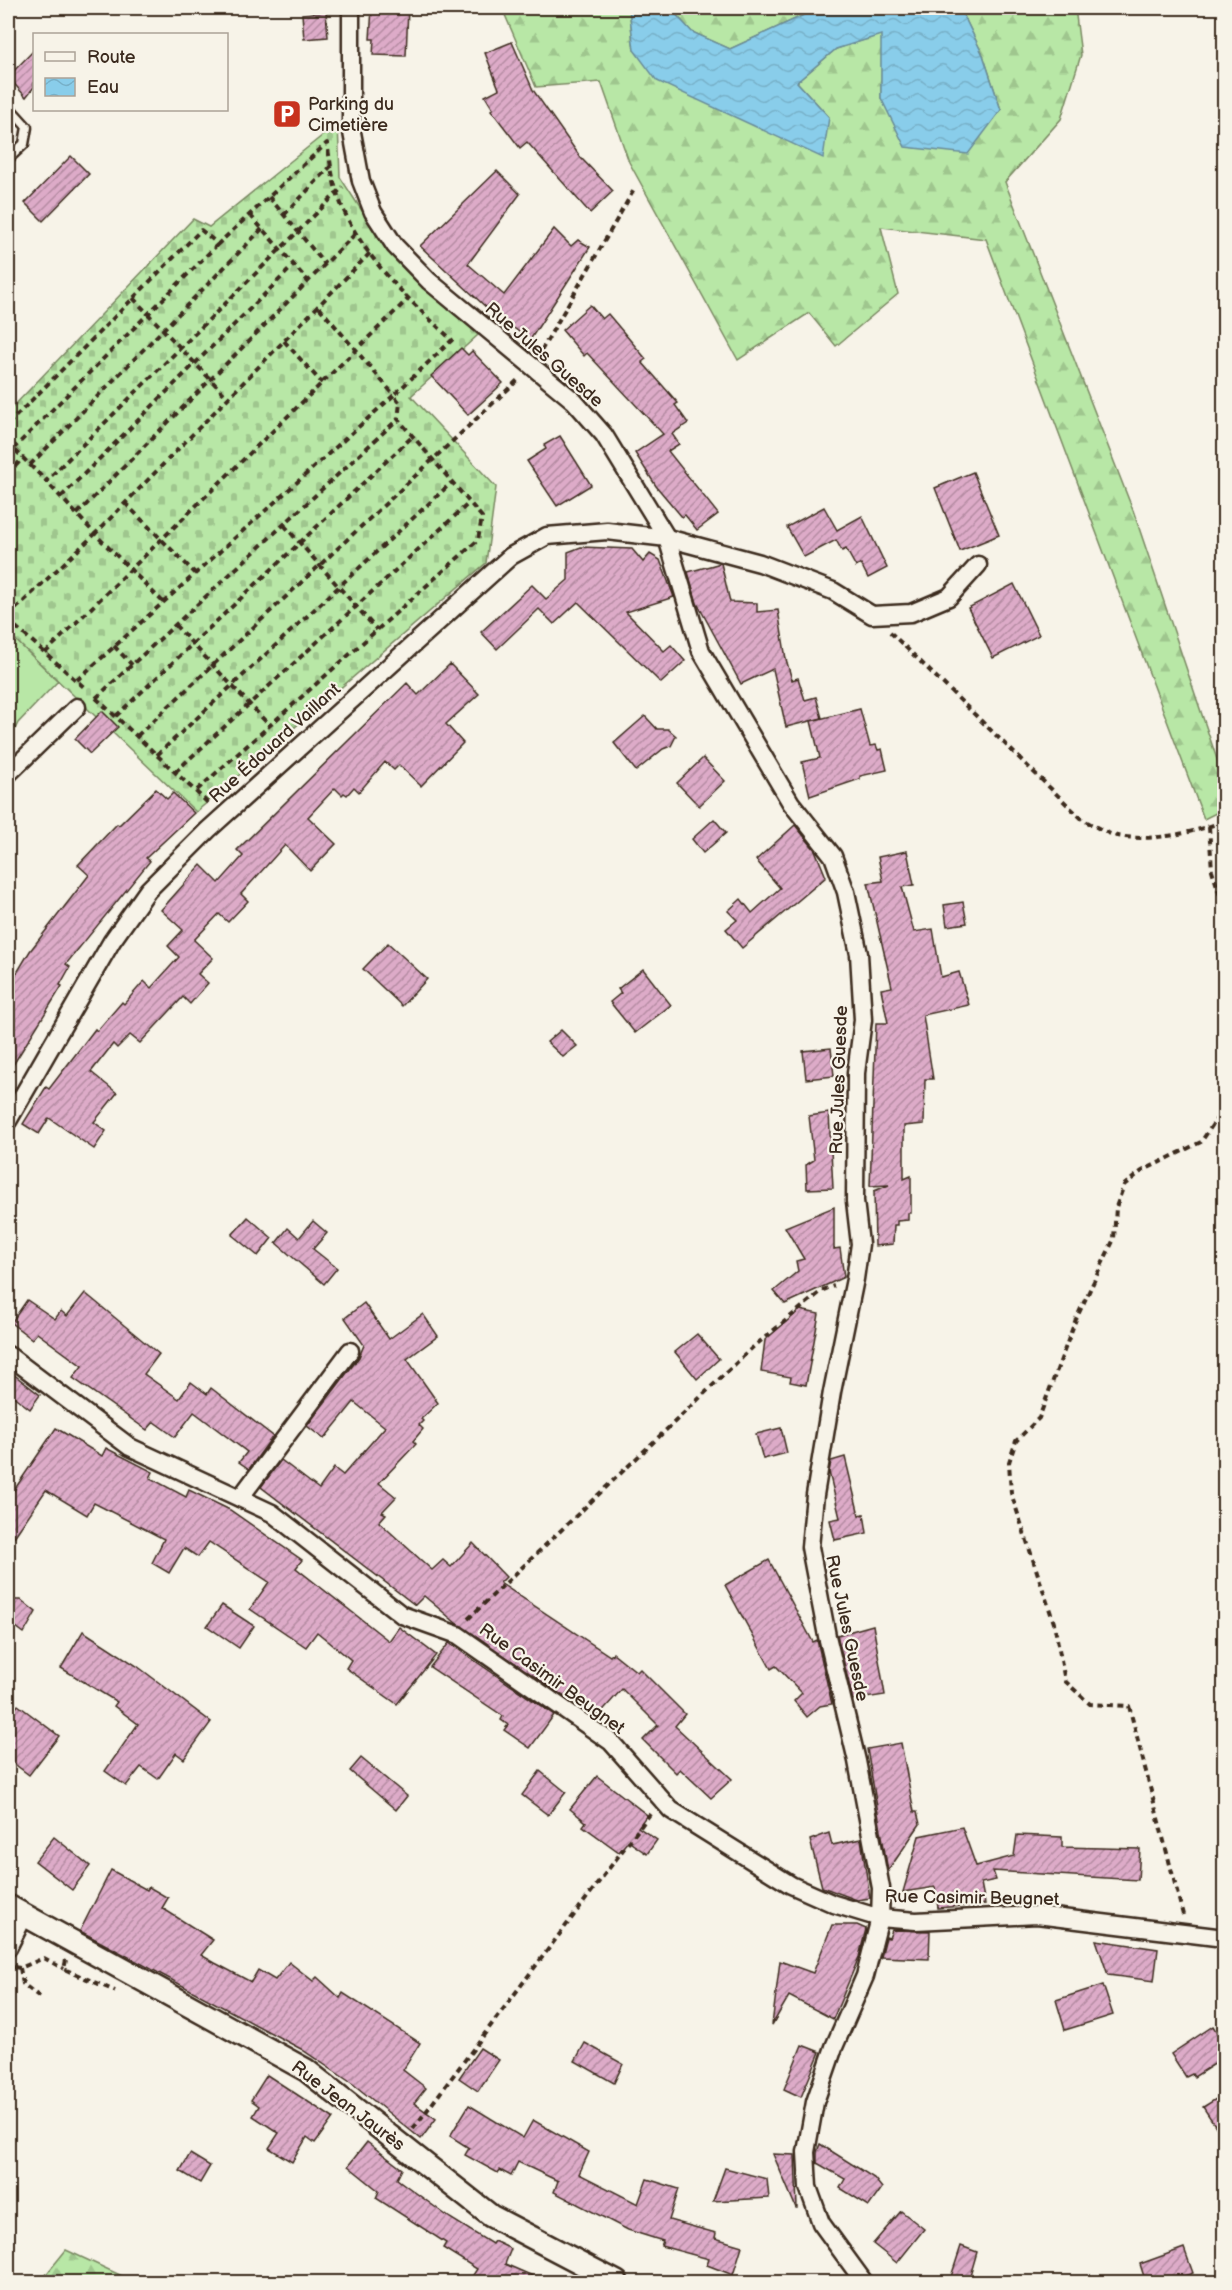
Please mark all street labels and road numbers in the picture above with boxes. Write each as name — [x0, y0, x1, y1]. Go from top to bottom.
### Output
street label: Rue Jules Guesde — [481, 298, 607, 412]
street label: Rue Édouard Vaillant — [204, 677, 345, 807]
street label: Rue Jules Guesde — [826, 1005, 852, 1155]
street label: Rue Jules Guesde — [821, 1553, 873, 1703]
street label: Rue Casimir Beugnet — [475, 1619, 629, 1739]
street label: Rue Casimir Beugnet — [884, 1886, 1060, 1910]
street label: Rue Jean Jaurès — [287, 2057, 409, 2156]

